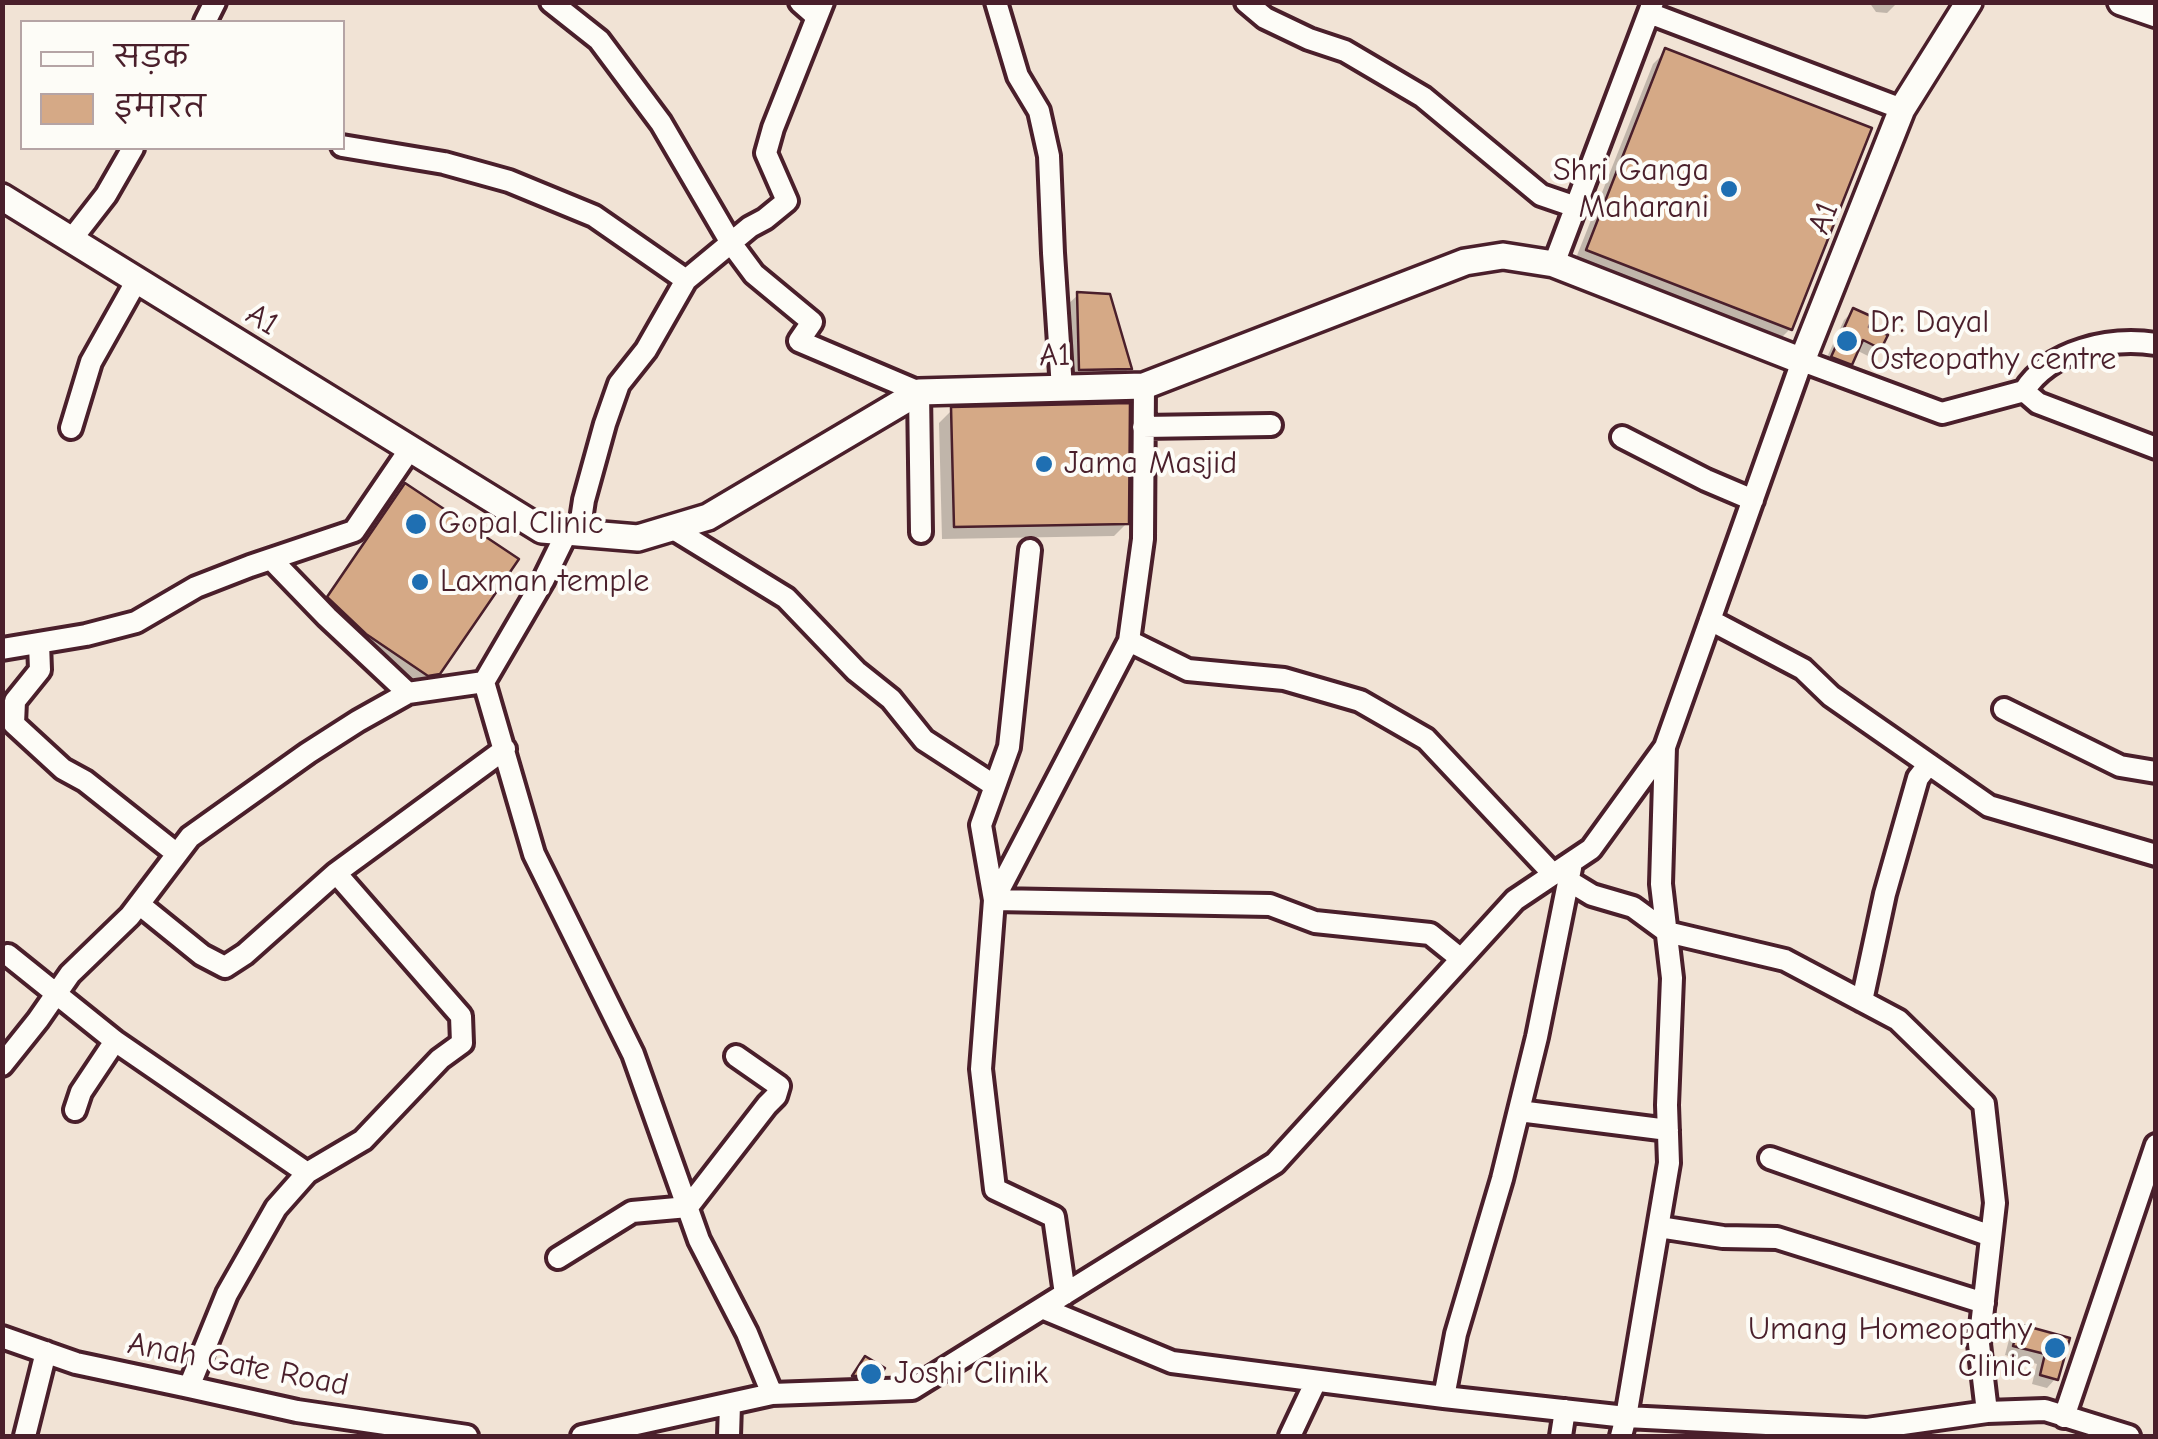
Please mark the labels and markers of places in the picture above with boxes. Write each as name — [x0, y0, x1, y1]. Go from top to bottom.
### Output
place label: Shri Ganga Maharani — [1553, 152, 1709, 227]
marker: Shri Ganga Maharani — [1718, 178, 1740, 200]
place label: Dr. Dayal Osteopathy centre — [1870, 304, 2116, 379]
marker: Dr. Dayal Osteopathy centre — [1834, 328, 1860, 354]
place label: Jama Masjid — [1064, 445, 1237, 483]
marker: Jama Masjid — [1033, 453, 1055, 475]
place label: Gopal Clinic — [438, 505, 603, 543]
marker: Gopal Clinic — [403, 511, 429, 537]
place label: Laxman temple — [440, 563, 649, 601]
marker: Laxman temple — [409, 571, 431, 593]
place label: Umang Homeopathy Clinic — [1748, 1311, 2032, 1386]
marker: Umang Homeopathy Clinic — [2042, 1335, 2068, 1361]
place label: Joshi Clinik — [894, 1355, 1048, 1393]
marker: Joshi Clinik — [858, 1361, 884, 1387]

